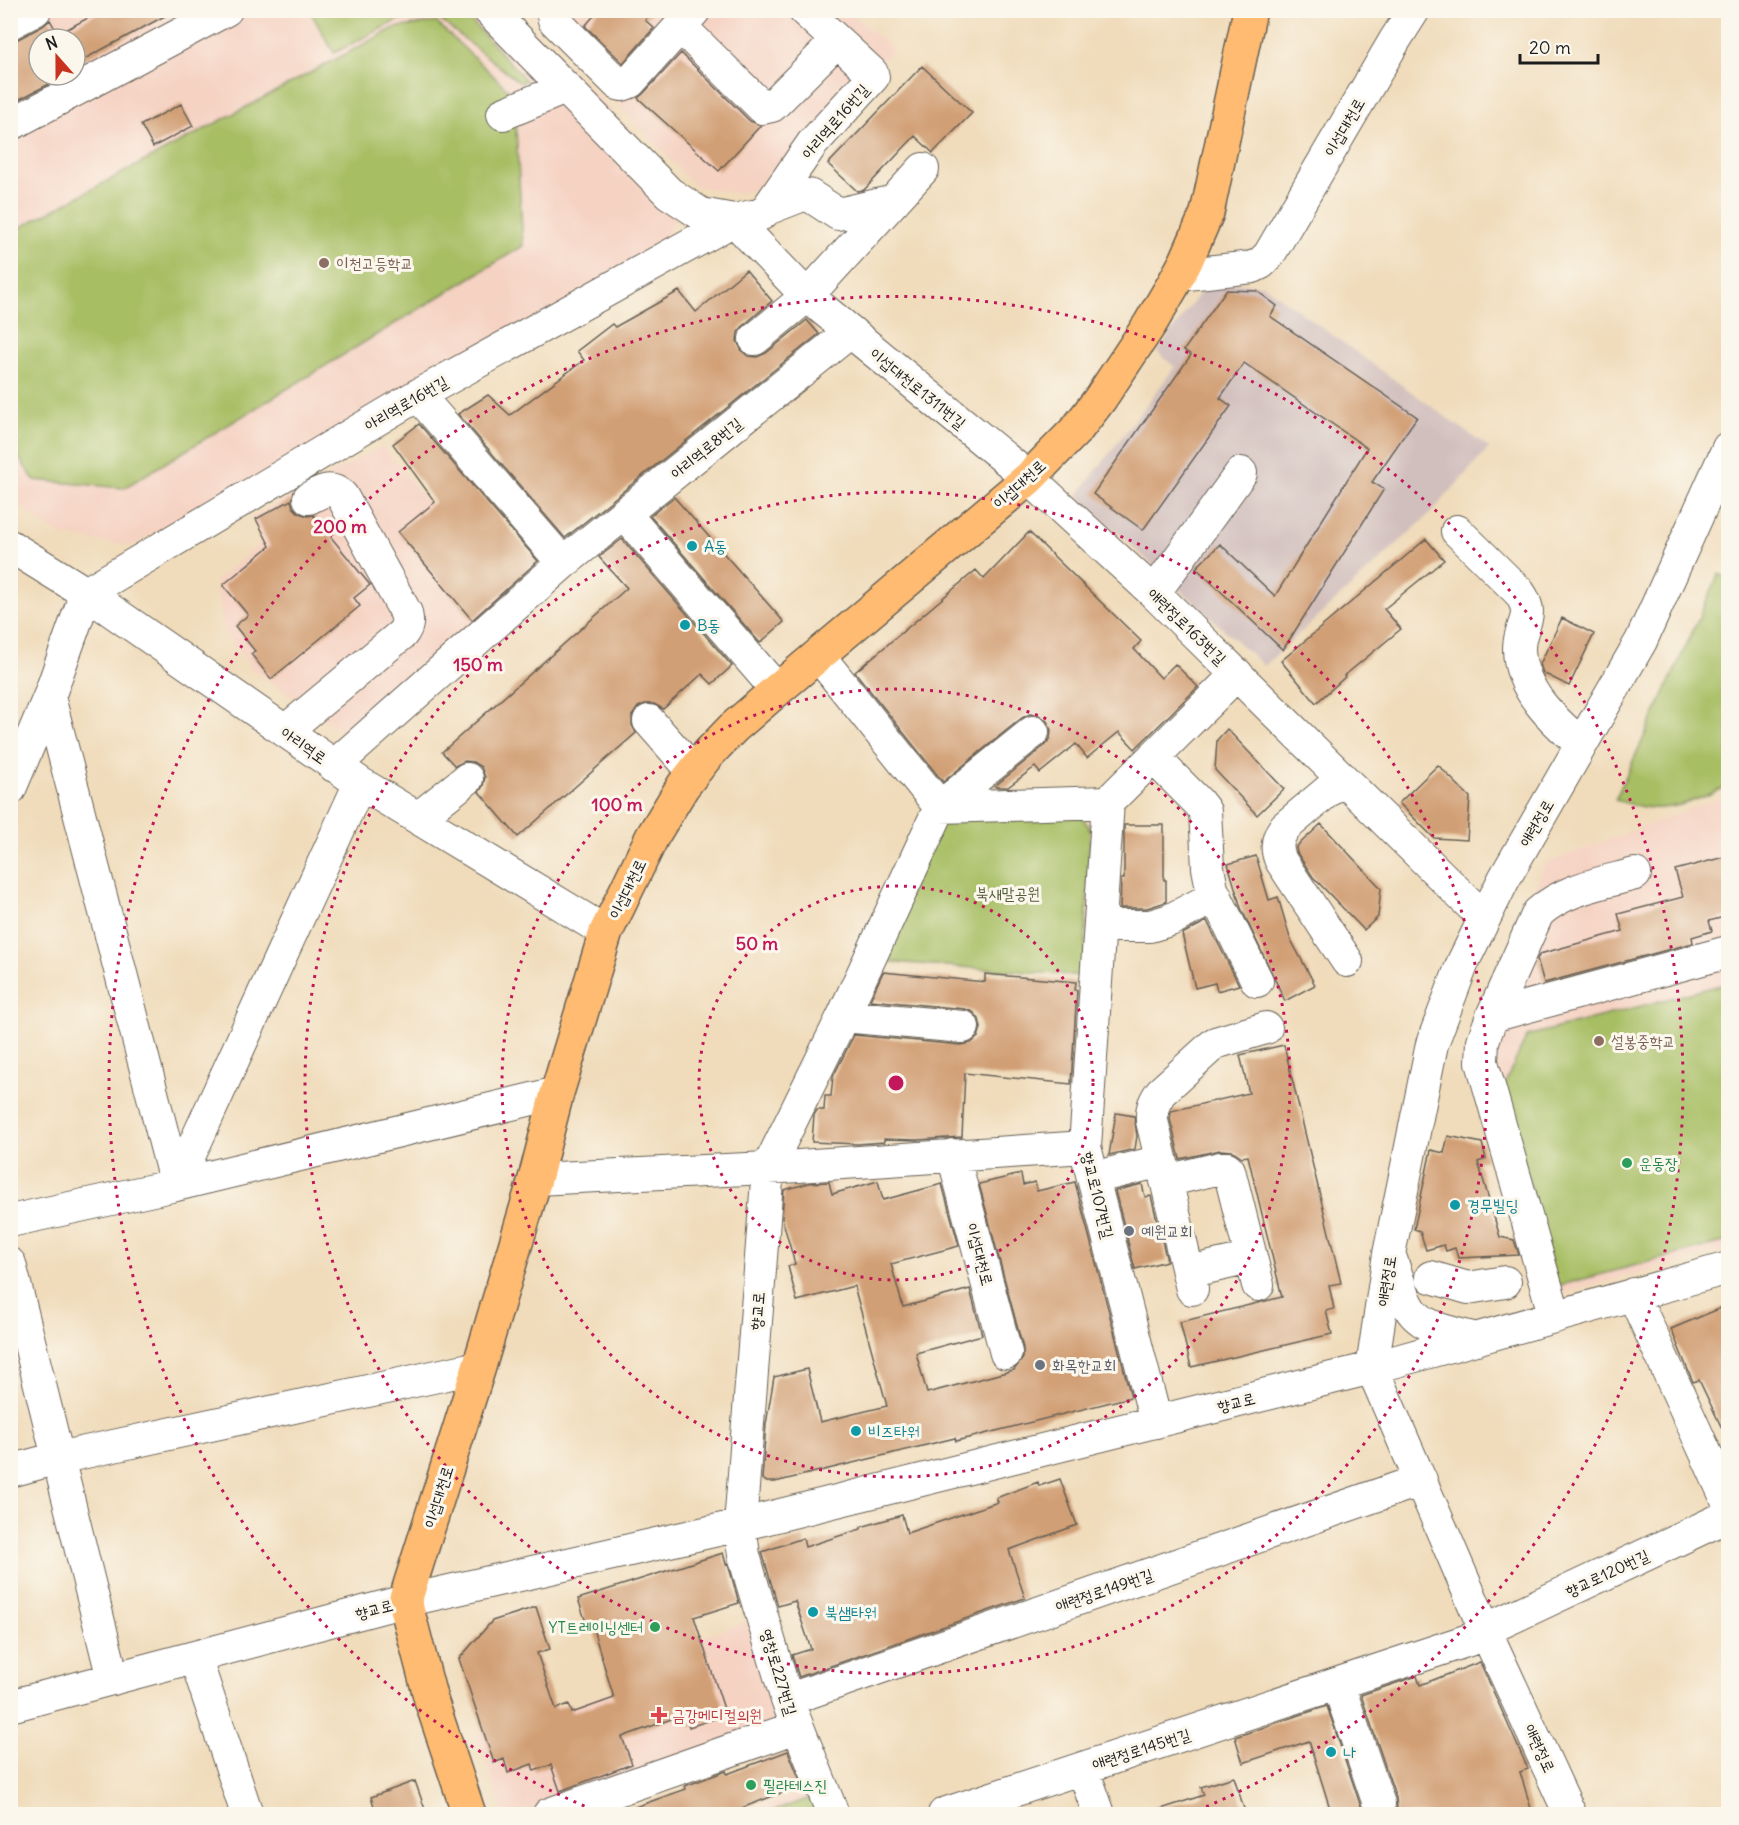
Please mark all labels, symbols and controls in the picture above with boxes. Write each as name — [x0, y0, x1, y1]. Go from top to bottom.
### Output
north arrow — [27, 27, 87, 87]
scale bar — [1520, 27, 1598, 65]
text: N — [43, 32, 60, 54]
text: 20 m — [1529, 36, 1571, 59]
street label: 아리역로16번길 — [797, 79, 873, 163]
street label: 이섭대천로 — [1319, 94, 1369, 160]
place label: 이천고등학교 — [336, 253, 413, 273]
marker: 이천고등학교 — [317, 256, 331, 270]
street label: 이섭대천로1311번길 — [866, 343, 970, 433]
street label: 아리역로16번길 — [361, 371, 451, 435]
street label: 아리역로8번길 — [666, 413, 746, 483]
street label: 이섭대천로 — [988, 455, 1050, 513]
text: 200 m — [313, 515, 367, 538]
place label: A동 — [704, 536, 727, 556]
marker: A동 — [685, 539, 699, 553]
street label: 애련정로163번길 — [1143, 583, 1231, 669]
place label: B동 — [697, 615, 720, 635]
marker: B동 — [678, 618, 692, 632]
text: 150 m — [453, 653, 503, 676]
street label: 아리역로 — [277, 722, 331, 768]
text: 100 m — [592, 793, 643, 816]
street label: 애련정로 — [1514, 796, 1558, 850]
street label: 이섭대천로 — [604, 856, 650, 922]
park label: 북새말공원 — [976, 883, 1040, 903]
text: 50 m — [736, 932, 778, 955]
place label: 설봉중학교 — [1611, 1031, 1675, 1051]
marker: 설봉중학교 — [1592, 1034, 1606, 1048]
centre of rings — [886, 1073, 906, 1093]
street label: 향교로107번길 — [1078, 1149, 1118, 1241]
place label: 운동장 — [1639, 1153, 1678, 1173]
marker: 운동장 — [1620, 1156, 1634, 1170]
place label: 경무빌딩 — [1467, 1195, 1519, 1215]
marker: 경무빌딩 — [1448, 1198, 1462, 1212]
street label: 이섭대천로 — [962, 1220, 998, 1288]
place label: 예원교회 — [1141, 1221, 1193, 1241]
marker: 예원교회 — [1122, 1224, 1136, 1238]
street label: 애련정로 — [1372, 1254, 1400, 1308]
street label: 향교로 — [746, 1291, 768, 1331]
place label: 화목한교회 — [1052, 1355, 1116, 1375]
marker: 화목한교회 — [1033, 1358, 1047, 1372]
street label: 향교로 — [1215, 1388, 1257, 1416]
place label: 비즈타워 — [868, 1421, 920, 1441]
marker: 비즈타워 — [849, 1424, 863, 1438]
street label: 이섭대천로 — [419, 1463, 457, 1531]
street label: 향교로120번길 — [1562, 1545, 1652, 1601]
street label: 애련정로149번길 — [1052, 1564, 1156, 1616]
street label: 향교로 — [353, 1594, 395, 1624]
place label: 북샘타워 — [825, 1602, 877, 1622]
marker: 북샘타워 — [806, 1605, 820, 1619]
place label: YT트레이닝센터 — [549, 1617, 643, 1637]
marker: YT트레이닝센터 — [648, 1620, 662, 1634]
street label: 영창로227번길 — [756, 1626, 802, 1718]
place label: 금강메디컬의원 — [672, 1705, 762, 1725]
marker: 금강메디컬의원 — [650, 1706, 668, 1724]
street label: 애련정로 — [1520, 1720, 1560, 1776]
street label: 애련정로145번길 — [1089, 1724, 1193, 1774]
place label: 나 — [1343, 1742, 1356, 1762]
marker: 나 — [1324, 1745, 1338, 1759]
place label: 필라테스진 — [763, 1775, 827, 1795]
marker: 필라테스진 — [744, 1778, 758, 1792]

